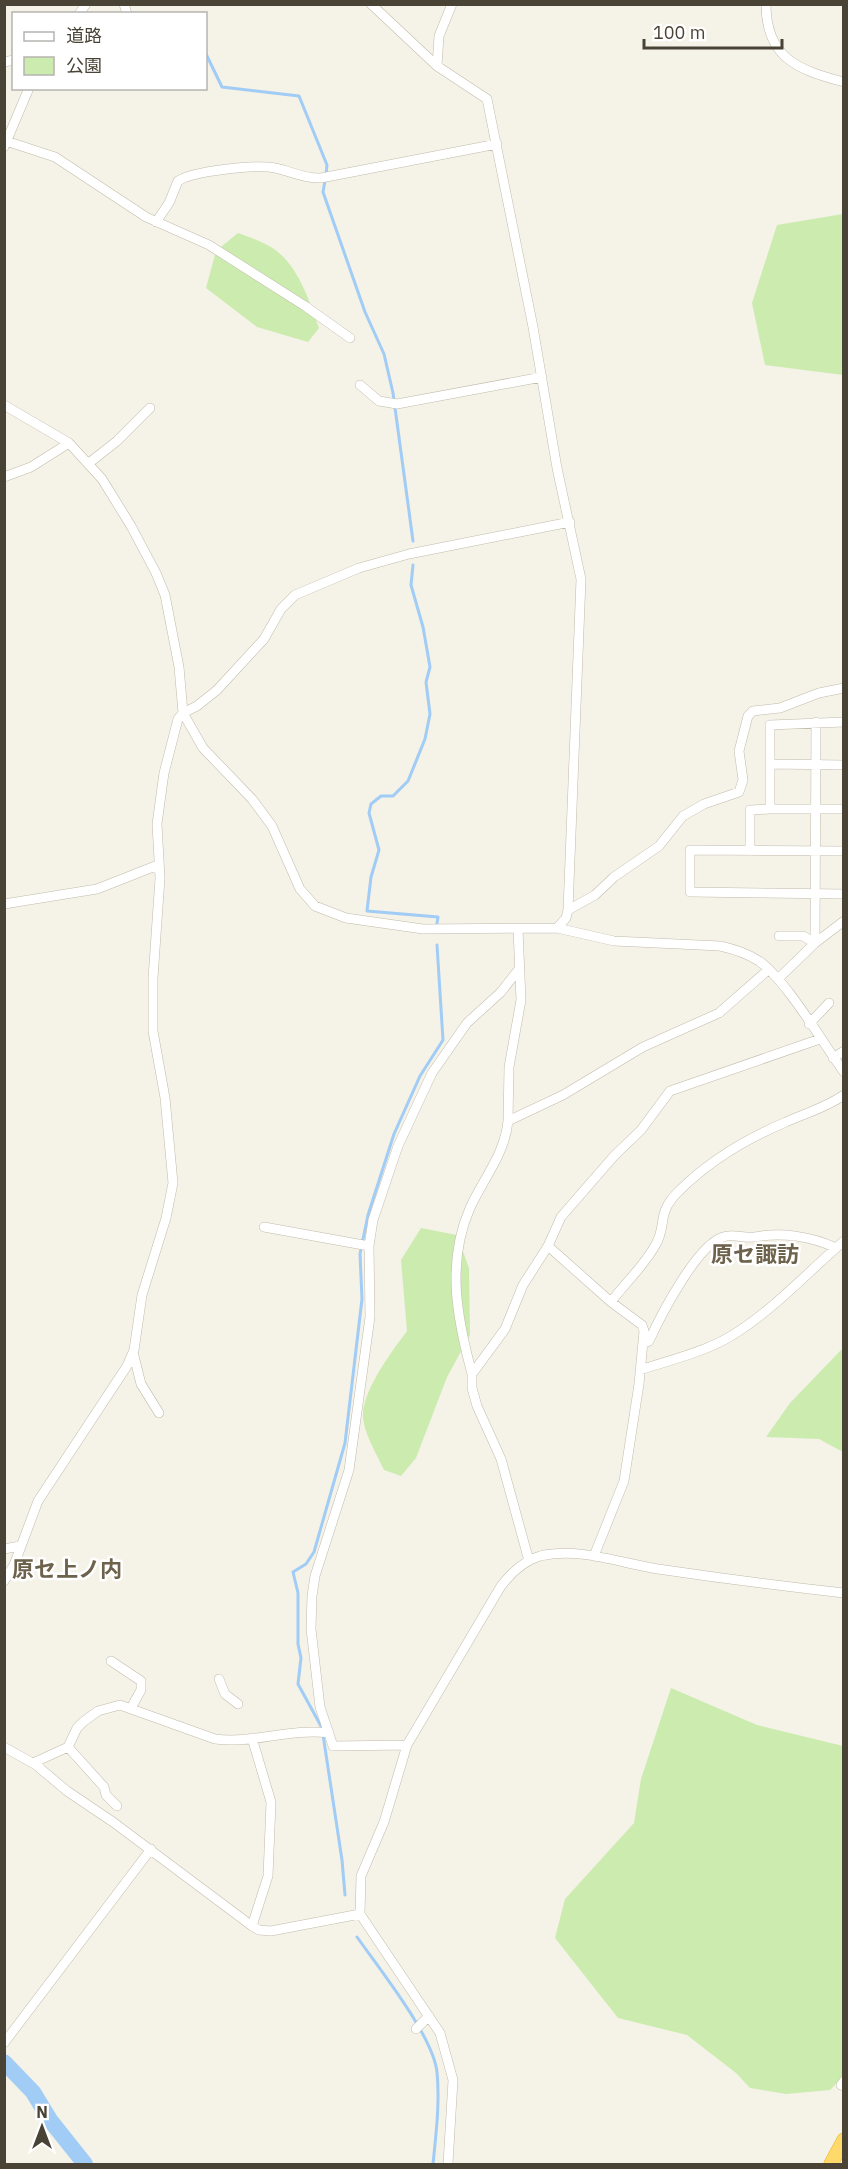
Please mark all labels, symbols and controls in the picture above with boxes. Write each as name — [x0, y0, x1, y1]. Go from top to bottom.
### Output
legend — [12, 12, 207, 90]
scale bar — [644, 12, 782, 50]
text: 100 m — [653, 21, 705, 44]
text: 道路 — [66, 24, 102, 47]
text: 公園 — [66, 54, 102, 77]
district label: 原セ諏訪 — [711, 1239, 799, 1268]
district label: 原セ上ノ内 — [12, 1554, 122, 1583]
north arrow — [12, 2097, 72, 2157]
text: N — [36, 2102, 48, 2122]

